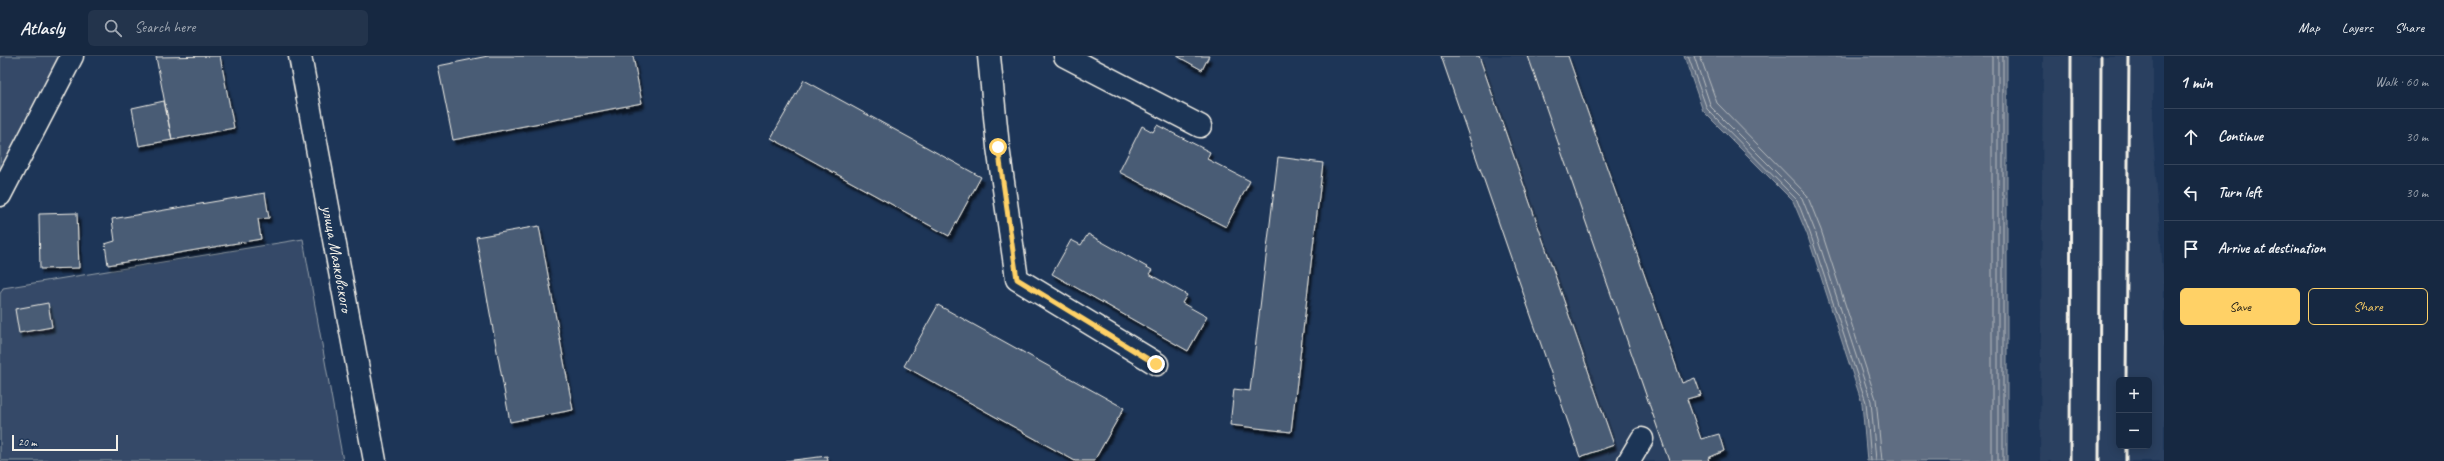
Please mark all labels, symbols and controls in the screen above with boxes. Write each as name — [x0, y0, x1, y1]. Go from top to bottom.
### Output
search box — [88, 10, 368, 46]
text: Atlasly — [20, 16, 64, 40]
icon: search — [102, 17, 124, 39]
text: Search here — [134, 18, 195, 37]
text: Map — [2298, 19, 2320, 36]
text: Layers — [2342, 19, 2373, 36]
text: Share — [2395, 19, 2424, 36]
text: 1 min — [2180, 72, 2213, 93]
text: Walk · 60 m — [2375, 74, 2428, 90]
icon: ahead — [2180, 126, 2202, 148]
text: Continue — [2218, 127, 2263, 146]
text: 30 m — [2406, 129, 2428, 145]
route start — [989, 138, 1007, 156]
icon: left — [2180, 182, 2202, 204]
text: Turn left — [2218, 183, 2261, 202]
text: 30 m — [2406, 185, 2428, 201]
street label: улица Маяковского — [317, 202, 358, 316]
icon: arrive — [2180, 238, 2202, 260]
text: Arrive at destination — [2218, 239, 2325, 258]
button: Save — [2180, 288, 2300, 325]
button: Share — [2308, 288, 2428, 325]
route end — [1147, 355, 1165, 373]
map controls — [2116, 377, 2152, 449]
button: + — [2116, 377, 2152, 413]
button: − — [2116, 413, 2152, 449]
scale bar — [12, 433, 118, 452]
text: 20 m — [18, 435, 37, 449]

